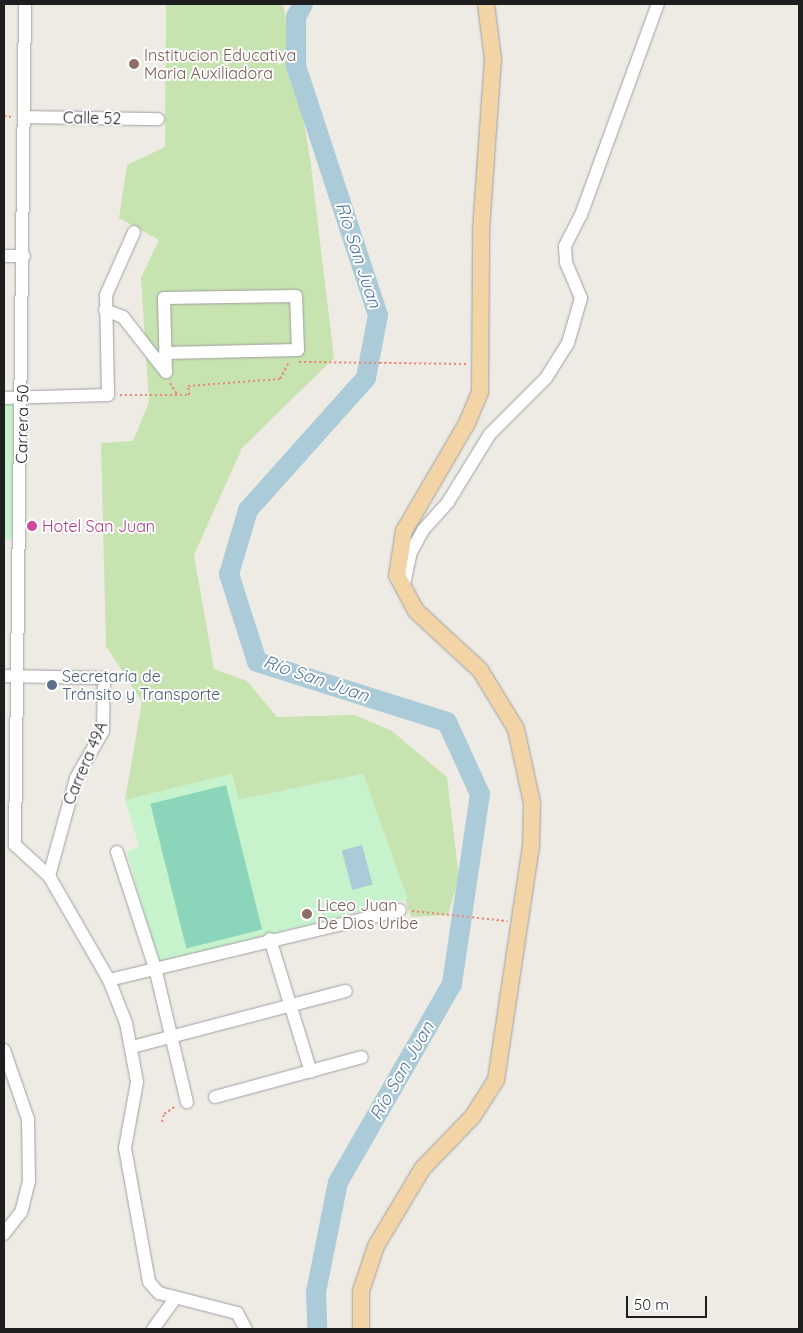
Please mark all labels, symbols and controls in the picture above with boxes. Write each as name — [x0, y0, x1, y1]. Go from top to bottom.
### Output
place label: Institucion Educativa Maria Auxiliadora — [144, 45, 296, 83]
marker: Institucion Educativa Maria Auxiliadora — [128, 58, 140, 70]
street label: Calle 52 — [63, 108, 121, 128]
water label: Río San Juan — [331, 199, 385, 311]
street label: Carrera 50 — [12, 384, 32, 464]
place label: Hotel San Juan — [42, 516, 155, 536]
marker: Hotel San Juan — [26, 520, 38, 532]
water label: Río San Juan — [261, 651, 371, 707]
place label: Secretaría de Tránsito y Transporte — [62, 666, 220, 704]
marker: Secretaría de Tránsito y Transporte — [46, 679, 58, 691]
street label: Carrera 49A — [59, 718, 111, 808]
place label: Liceo Juan De Dios Uribe — [317, 895, 418, 933]
marker: Liceo Juan De Dios Uribe — [301, 908, 313, 920]
water label: Río San Juan — [365, 1018, 439, 1124]
scale bar — [628, 1286, 709, 1318]
text: 50 m — [634, 1295, 669, 1314]

